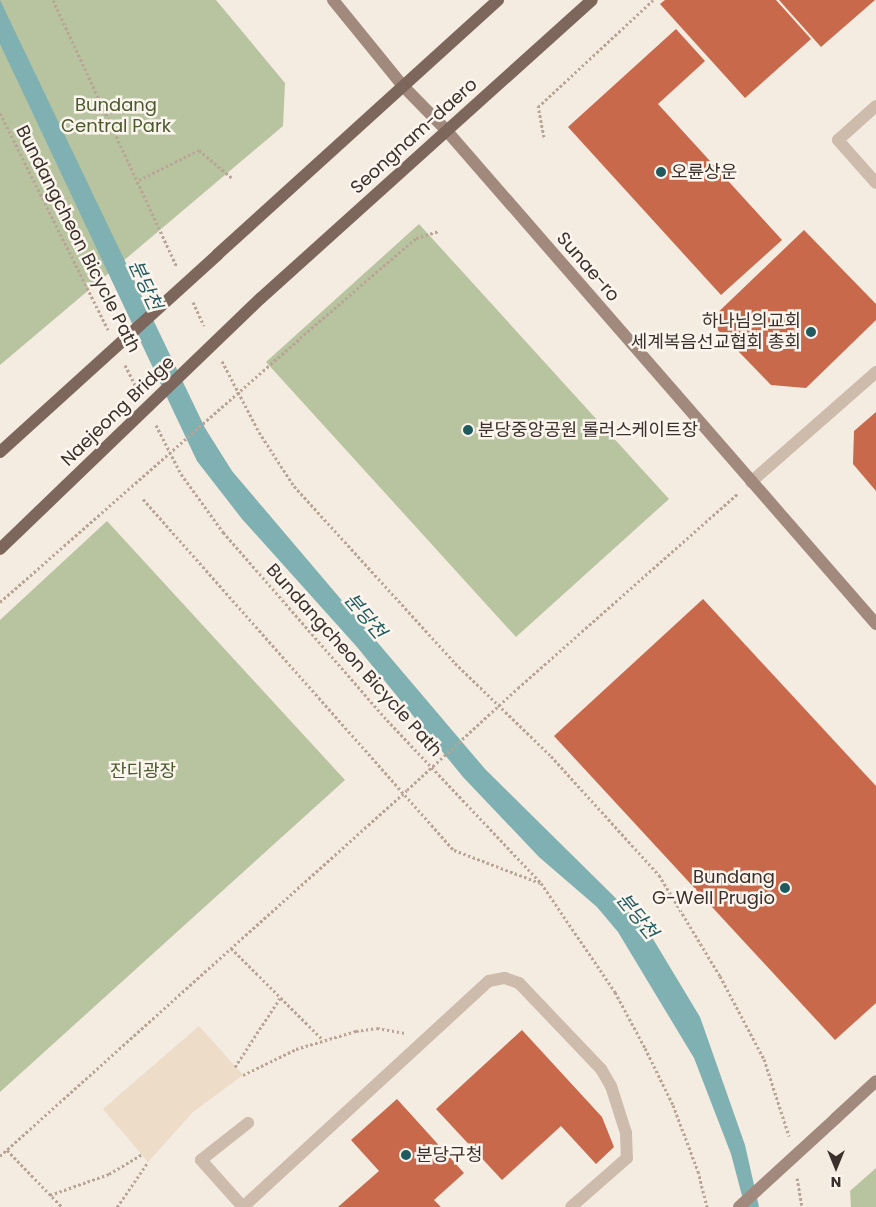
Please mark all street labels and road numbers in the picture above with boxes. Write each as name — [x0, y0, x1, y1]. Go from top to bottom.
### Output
street label: Seongnam-daero — [346, 74, 482, 198]
street label: Bundangcheon Bicycle Path — [11, 122, 145, 356]
street label: Sunae-ro — [552, 228, 624, 306]
street label: Naejeong Bridge — [57, 351, 179, 471]
street label: Bundangcheon Bicycle Path — [262, 559, 446, 761]

